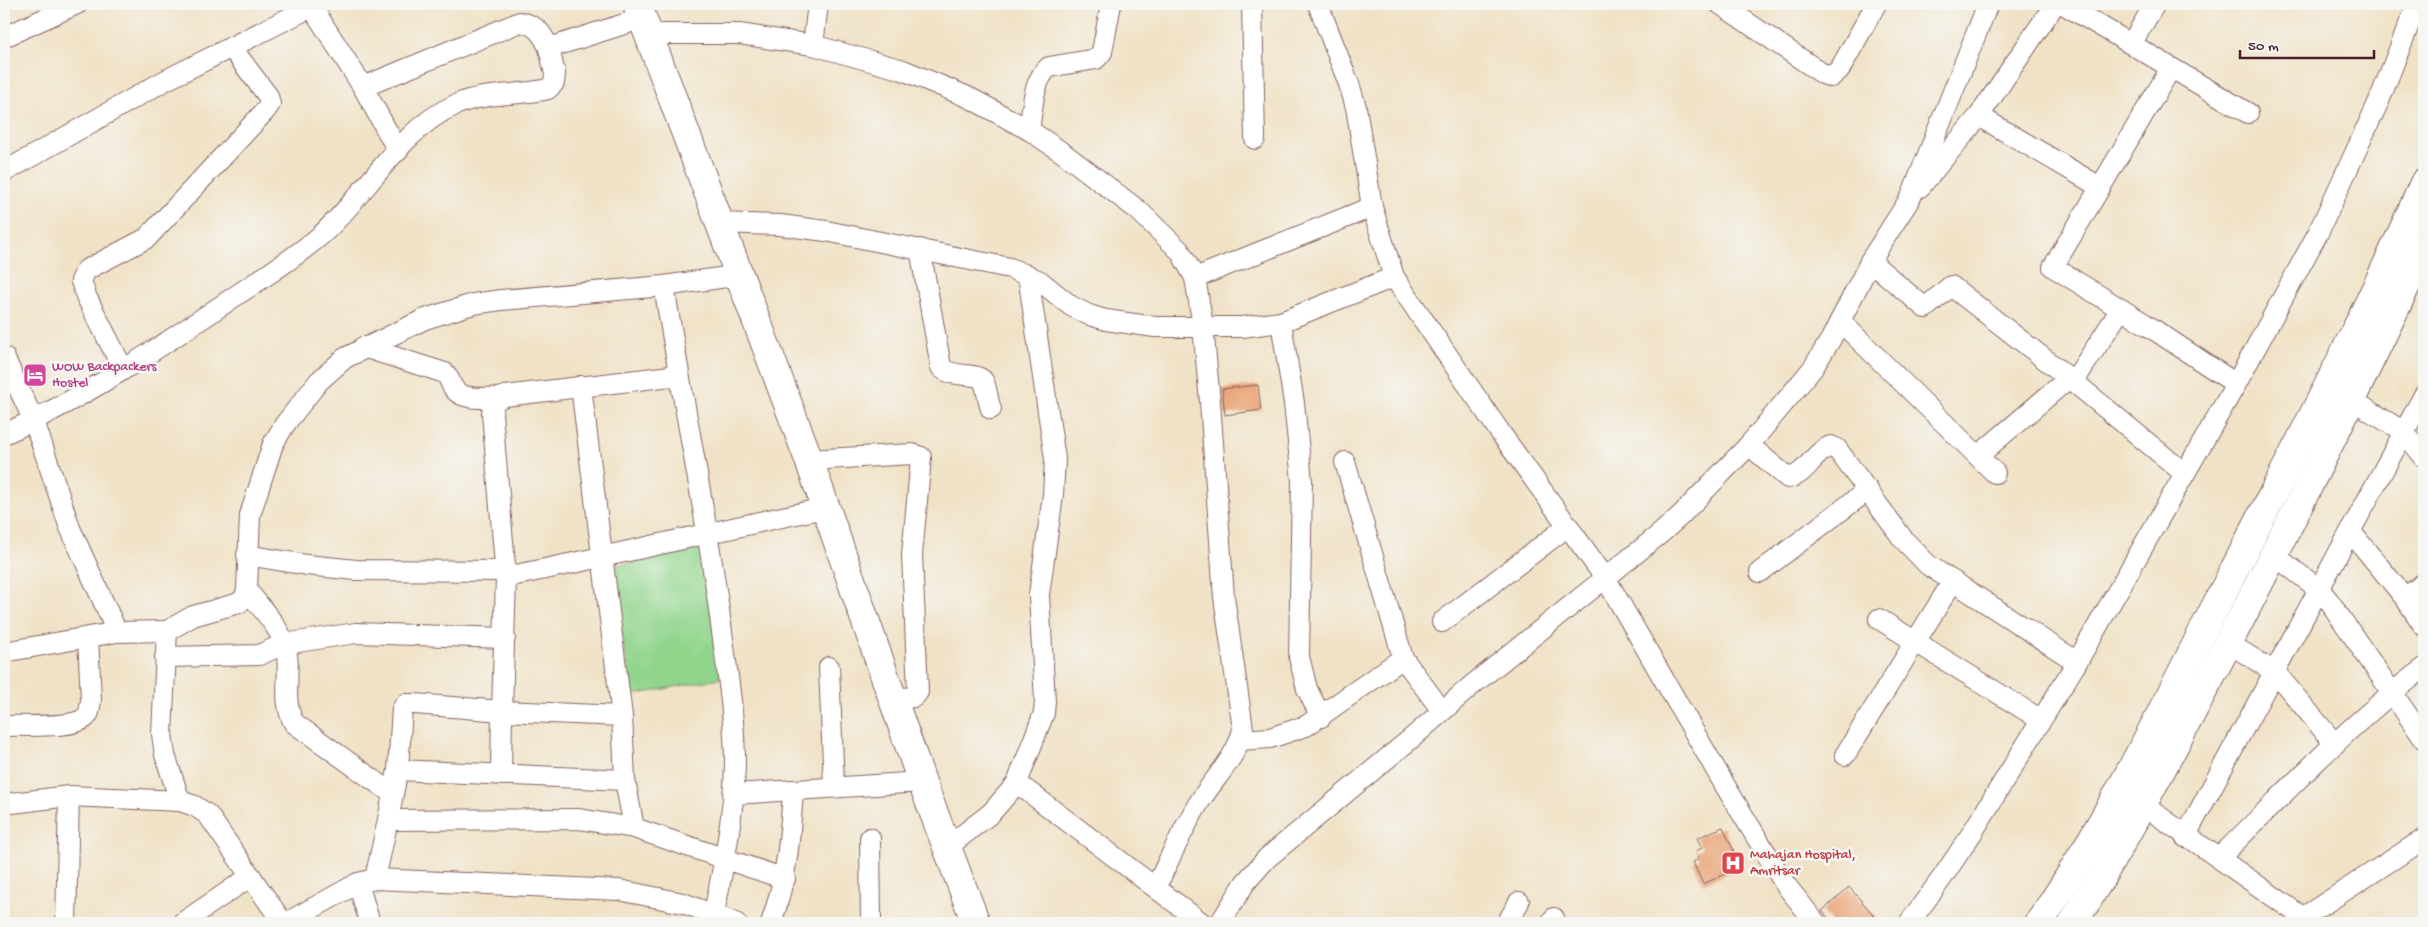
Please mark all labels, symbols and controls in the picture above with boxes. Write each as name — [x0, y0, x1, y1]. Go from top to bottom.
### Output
scale bar — [2240, 28, 2374, 60]
text: 50 m — [2248, 38, 2279, 56]
place label: WOW Backpackers Hostel — [52, 359, 157, 392]
hotel icon: WOW Backpackers Hostel — [22, 362, 48, 388]
place label: Mahajan Hospital, Amritsar — [1750, 847, 1856, 880]
hospital icon: Mahajan Hospital, Amritsar — [1720, 850, 1746, 876]

